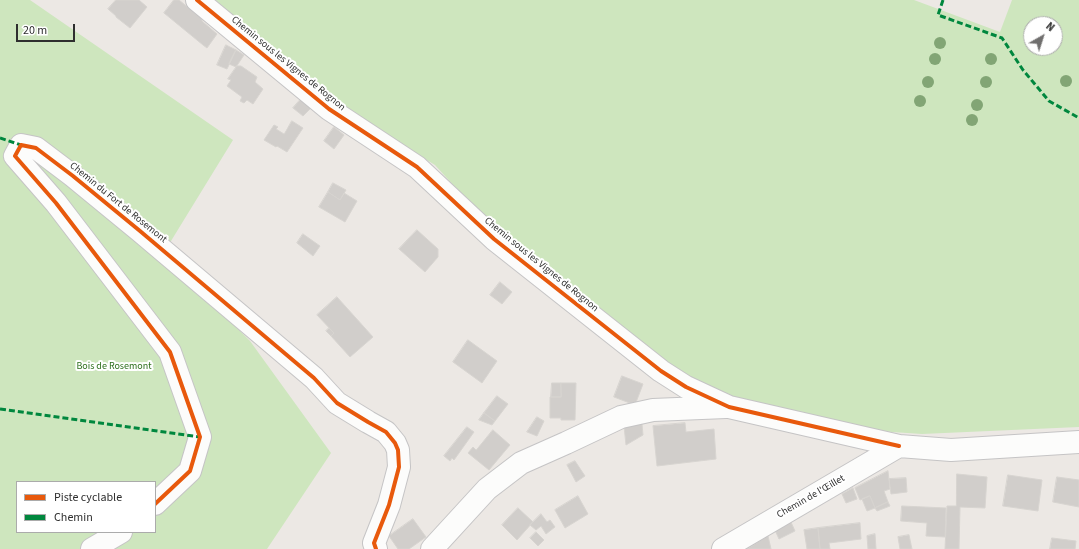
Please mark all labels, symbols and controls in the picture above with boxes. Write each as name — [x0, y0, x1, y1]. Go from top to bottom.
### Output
street label: Chemin sous les Vignes de Rognon — [228, 14, 348, 114]
scale bar — [18, 16, 77, 42]
north arrow — [1023, 16, 1063, 56]
text: N — [1043, 19, 1058, 35]
text: 20 m — [23, 22, 47, 39]
street label: Chemin du Fort de Rosemont — [67, 160, 169, 246]
street label: Chemin sous les Vignes de Rognon — [481, 215, 601, 315]
park label: Bois de Rosemont — [76, 361, 152, 373]
street label: Chemin de l'Œillet — [775, 473, 847, 521]
legend — [16, 481, 156, 533]
text: Piste cyclable — [54, 489, 122, 506]
text: Chemin — [54, 509, 93, 526]

